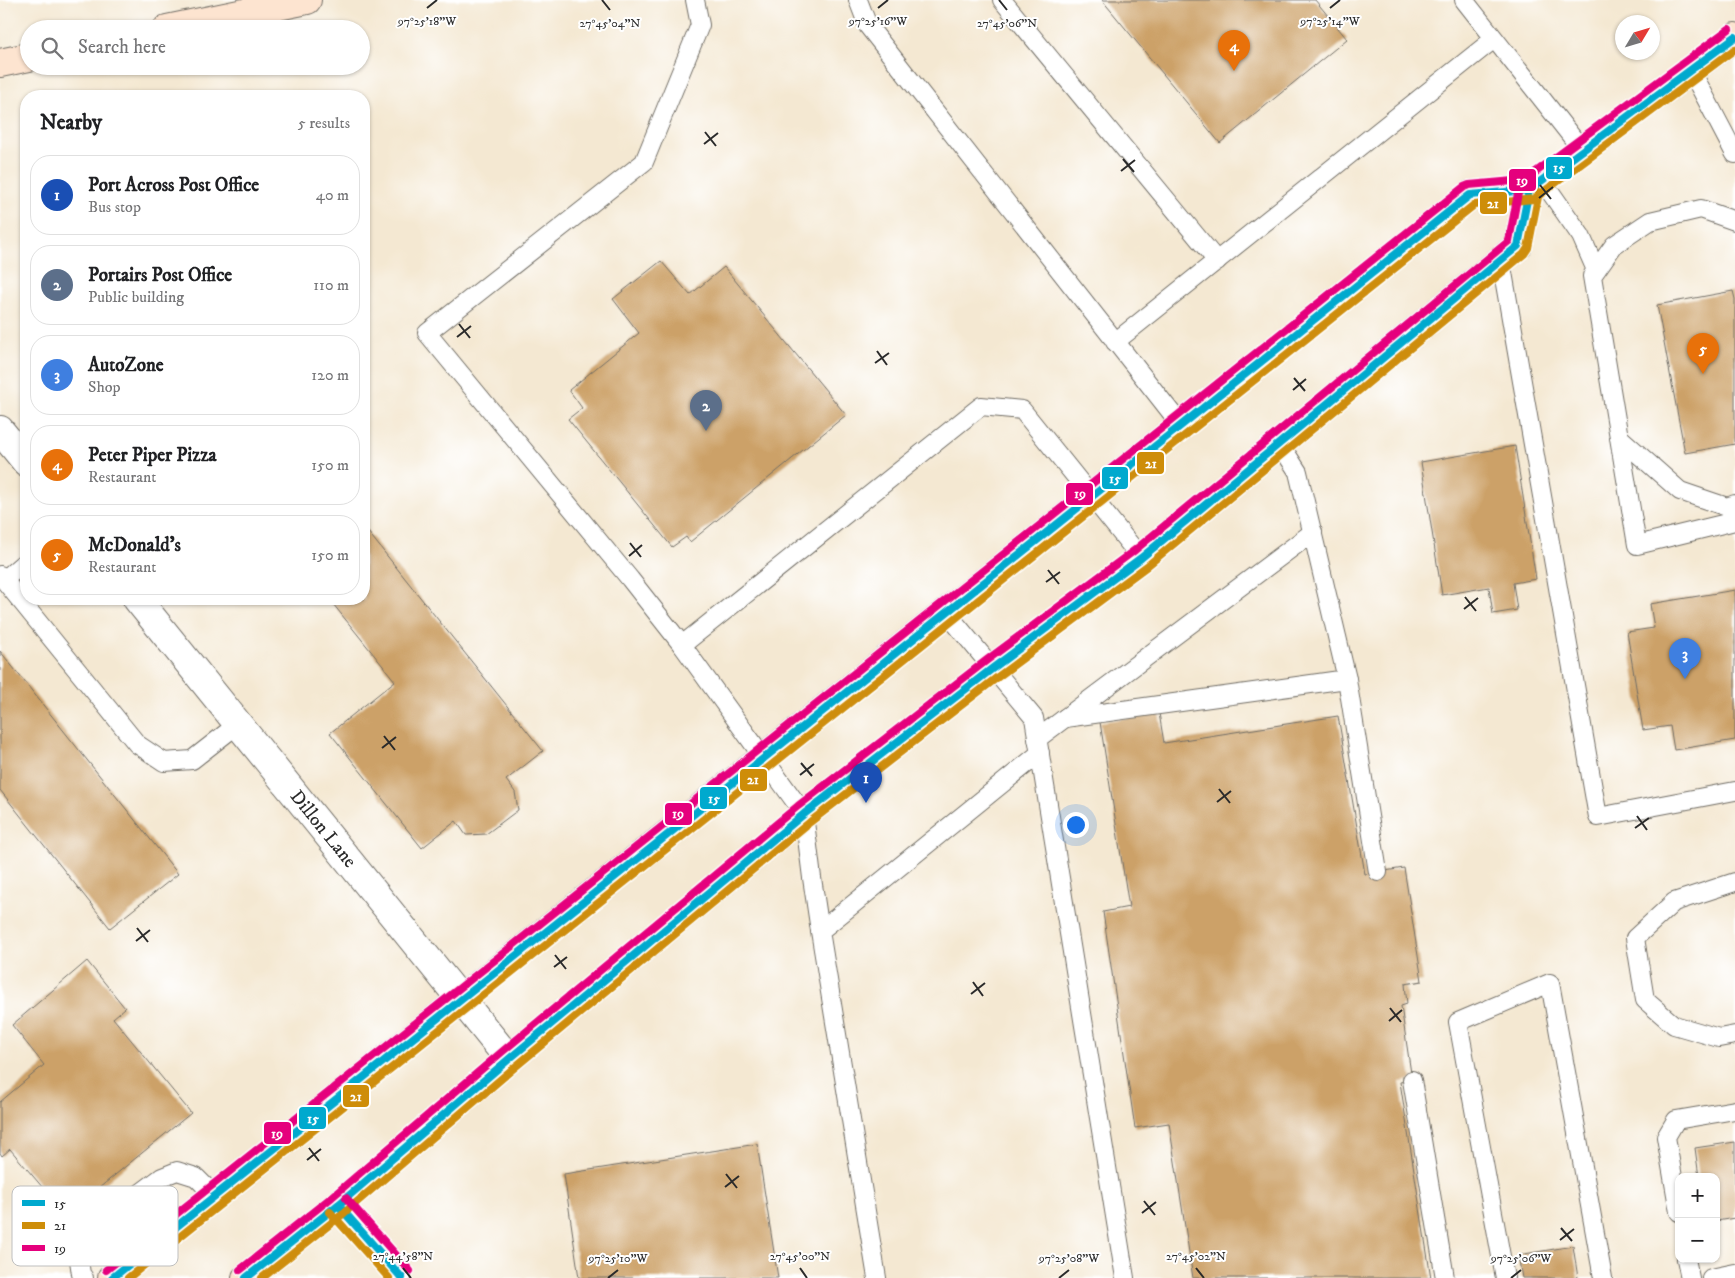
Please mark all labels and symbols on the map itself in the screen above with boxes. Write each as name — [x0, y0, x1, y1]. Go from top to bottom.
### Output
text: 97°25'18"W — [397, 14, 457, 29]
text: 97°25'16"W — [848, 14, 908, 29]
text: 97°25'14"W — [1299, 14, 1361, 29]
north arrow — [1615, 15, 1660, 60]
text: 27°45'04"N — [580, 16, 641, 31]
text: 27°45'06"N — [977, 16, 1037, 31]
pin: 4 — [1218, 30, 1250, 71]
line badge: 15 — [1545, 156, 1573, 180]
text: 15 — [1553, 159, 1565, 177]
line badge: 19 — [1508, 168, 1537, 192]
text: 19 — [1516, 172, 1528, 190]
line badge: 21 — [1479, 191, 1508, 215]
text: 21 — [1487, 195, 1499, 213]
pin: 5 — [1687, 333, 1719, 374]
pin: 2 — [690, 390, 722, 431]
line badge: 21 — [1136, 451, 1165, 475]
text: 21 — [1145, 455, 1157, 473]
line badge: 15 — [1101, 466, 1129, 490]
text: 15 — [1109, 470, 1121, 488]
line badge: 19 — [1065, 482, 1094, 506]
text: 19 — [1074, 485, 1086, 503]
pin: 3 — [1669, 638, 1701, 679]
pin: 1 — [850, 762, 882, 803]
line badge: 21 — [739, 768, 768, 792]
text: 21 — [747, 771, 759, 789]
street label: Dillon Lane — [285, 786, 361, 873]
line badge: 15 — [699, 786, 728, 810]
text: 15 — [708, 790, 720, 808]
line badge: 19 — [664, 802, 693, 826]
text: 19 — [672, 805, 684, 823]
your location — [1063, 812, 1089, 838]
line badge: 21 — [342, 1084, 370, 1108]
text: 21 — [350, 1088, 362, 1106]
line badge: 15 — [298, 1106, 327, 1130]
text: 15 — [307, 1110, 319, 1128]
line badge: 19 — [263, 1121, 292, 1145]
text: 19 — [271, 1125, 283, 1143]
legend — [12, 1186, 178, 1266]
text: 15 — [54, 1195, 66, 1213]
text: 21 — [54, 1217, 66, 1235]
text: 19 — [54, 1240, 66, 1258]
text: 27°44'58"N — [373, 1249, 433, 1264]
text: 27°45'00"N — [770, 1249, 830, 1264]
text: 27°45'02"N — [1166, 1249, 1226, 1264]
text: 97°25'10"W — [588, 1251, 648, 1266]
text: 97°25'08"W — [1038, 1251, 1100, 1266]
text: 97°25'06"W — [1490, 1251, 1552, 1266]

